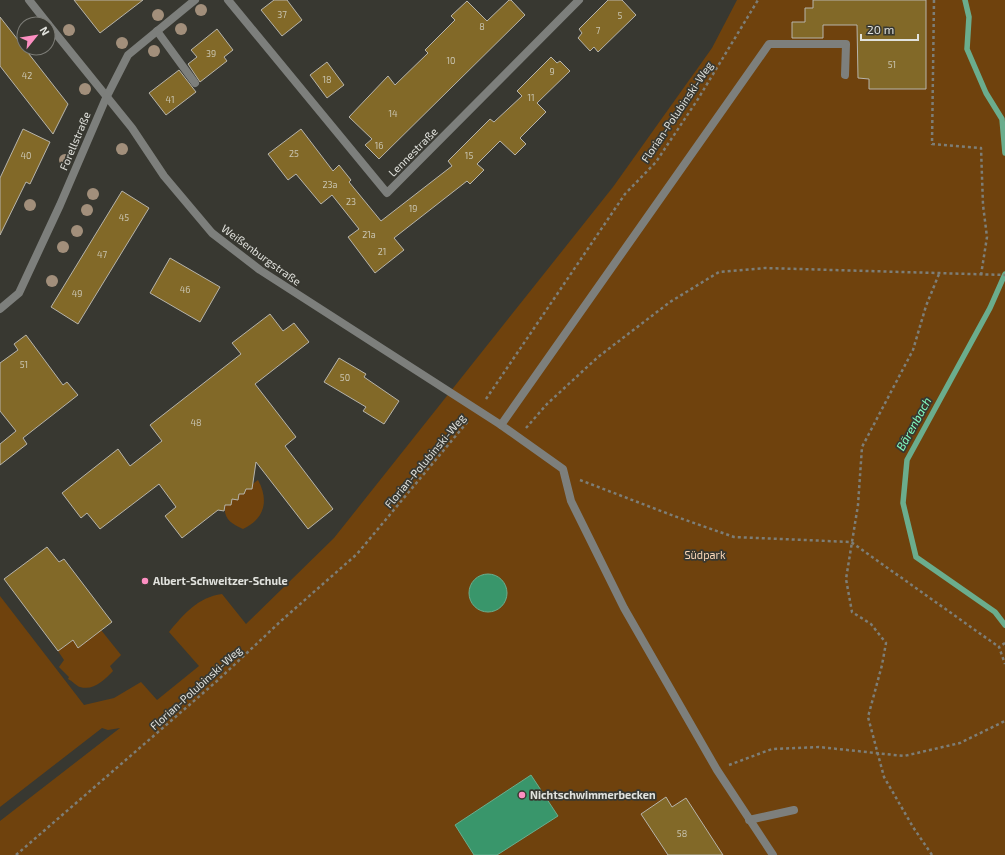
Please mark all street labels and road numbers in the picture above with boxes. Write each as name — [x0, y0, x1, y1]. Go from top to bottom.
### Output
street label: Florian-Polubinski-Weg — [638, 59, 715, 165]
street label: Forellstraße — [56, 110, 93, 172]
street label: Lennestraße — [385, 124, 440, 179]
street label: Weißenburgstraße — [219, 221, 304, 288]
street label: Florian-Polubinski-Weg — [382, 411, 468, 510]
street label: Florian-Polubinski-Weg — [147, 643, 244, 732]

